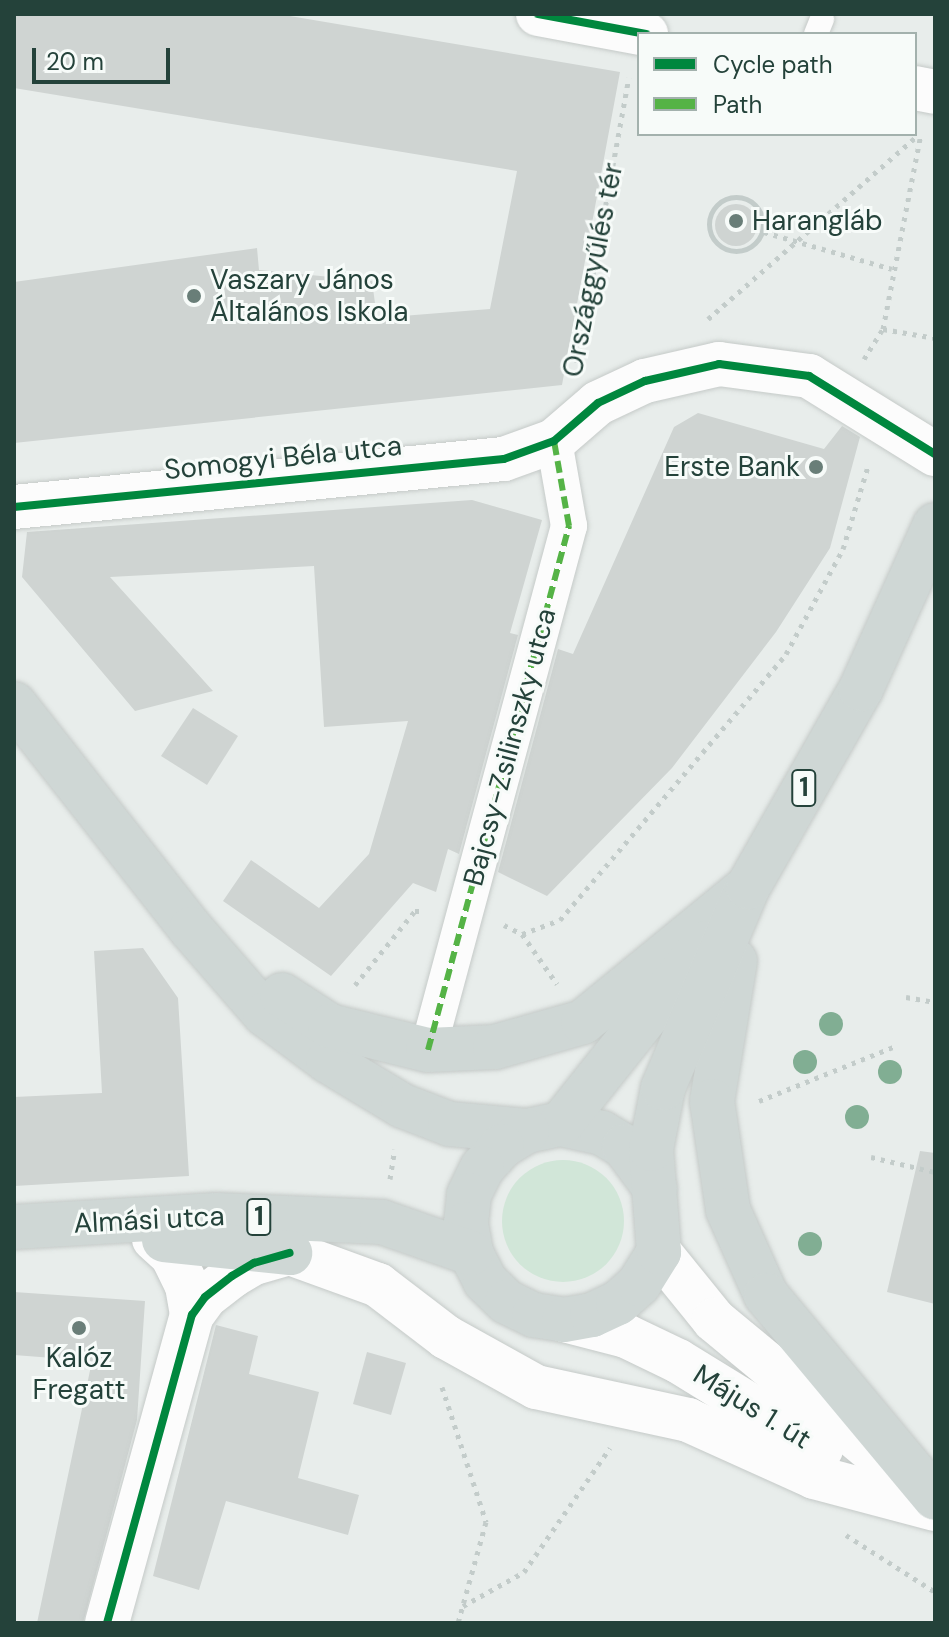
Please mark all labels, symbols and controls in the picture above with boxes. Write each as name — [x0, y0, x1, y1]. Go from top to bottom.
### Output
scale bar — [36, 32, 174, 82]
legend — [637, 32, 917, 136]
text: 20 m — [46, 46, 104, 77]
text: Cycle path — [713, 49, 832, 80]
text: Path — [713, 89, 762, 120]
street label: Országgyűlés tér — [556, 160, 630, 380]
place label: Harangláb — [752, 204, 883, 238]
marker: Harangláb — [727, 212, 745, 230]
place label: Vaszary János Általános Iskola — [210, 263, 408, 329]
marker: Vaszary János Általános Iskola — [185, 287, 203, 305]
street label: Somogyi Béla utca — [163, 429, 403, 487]
place label: Erste Bank — [664, 450, 800, 484]
marker: Erste Bank — [807, 458, 825, 476]
street label: Bajcsy-Zsilinszky utca — [457, 605, 563, 889]
road number: 1 — [790, 766, 818, 810]
road number: 1 — [245, 1195, 273, 1239]
street label: Almási utca — [73, 1199, 225, 1241]
marker: Kalóz Fregatt — [70, 1319, 88, 1337]
place label: Kalóz Fregatt — [32, 1341, 126, 1407]
street label: Május 1. út — [687, 1358, 817, 1456]

